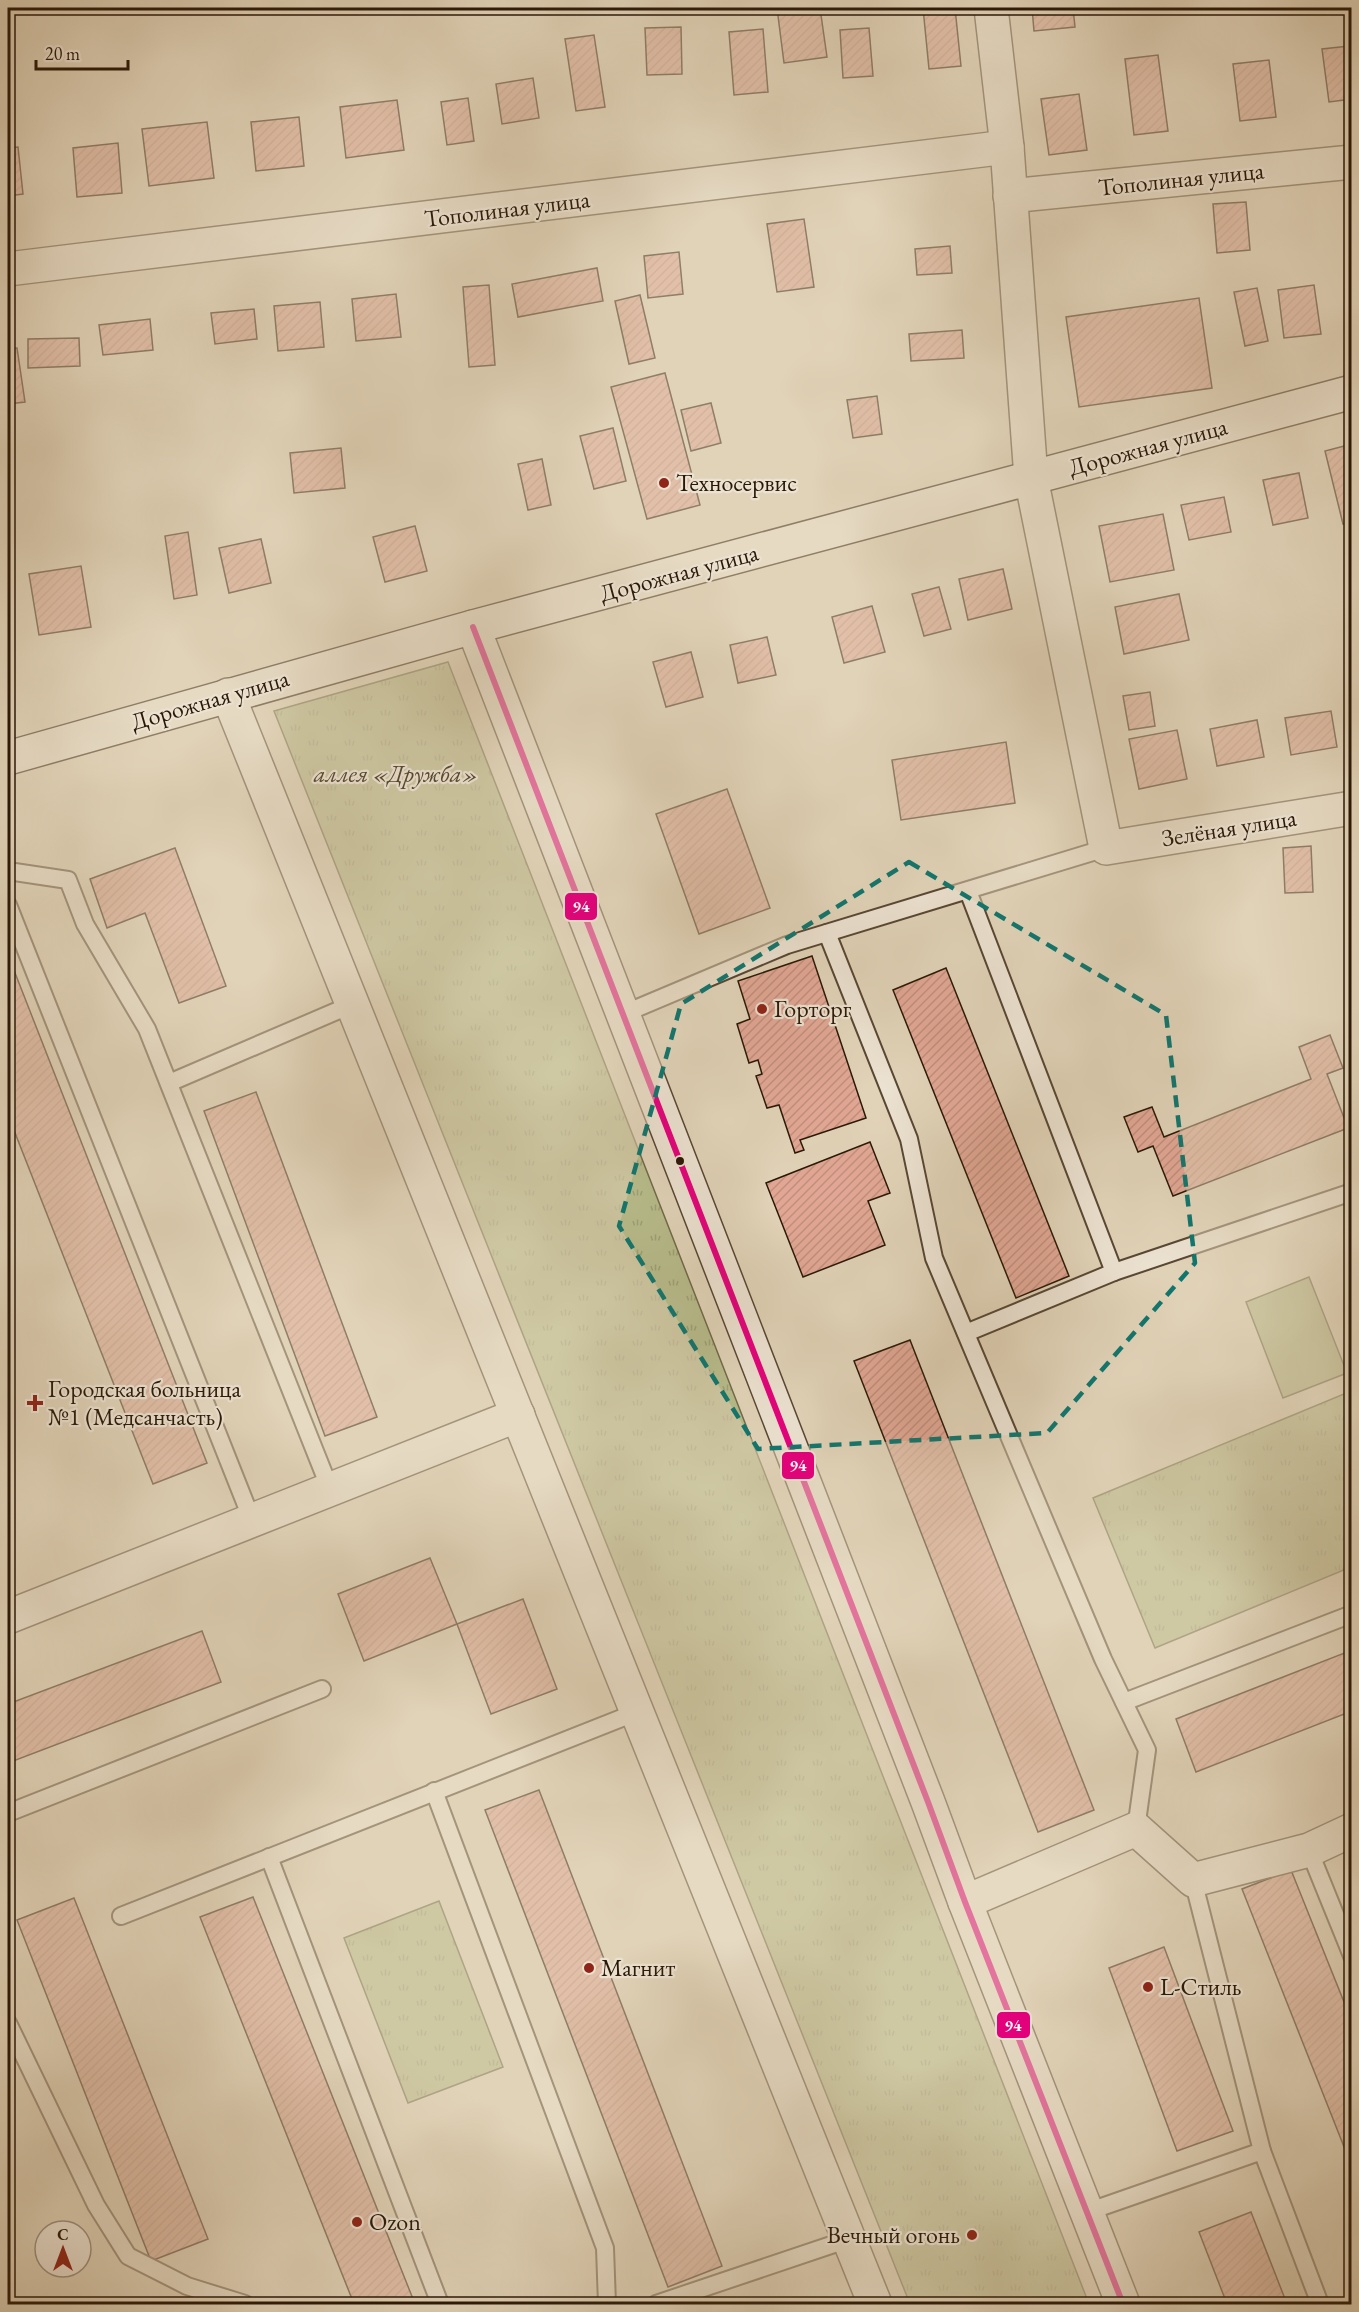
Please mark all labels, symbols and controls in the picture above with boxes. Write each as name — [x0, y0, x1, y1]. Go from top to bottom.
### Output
scale bar — [36, 33, 128, 71]
text: 20 m — [45, 42, 80, 65]
street label: Тополиная улица — [1096, 154, 1266, 203]
street label: Тополиная улица — [422, 183, 592, 234]
street label: Дорожная улица — [1065, 410, 1231, 483]
place label: Техносервис — [676, 467, 797, 498]
marker: Техносервис — [657, 476, 671, 490]
street label: Дорожная улица — [596, 536, 762, 609]
street label: Дорожная улица — [127, 662, 293, 737]
park label: аллея «Дружба» — [313, 758, 478, 789]
street label: Зелёная улица — [1159, 801, 1299, 853]
line badge: 94 — [564, 892, 598, 921]
text: 94 — [573, 896, 590, 917]
place label: Горторг — [774, 993, 852, 1024]
marker: Горторг — [755, 1002, 769, 1016]
unlabelled marker — [674, 1155, 686, 1167]
place label: Городская больница №1 (Медсанчасть) — [48, 1373, 241, 1432]
marker: Городская больница №1 (Медсанчасть) — [26, 1394, 44, 1412]
line badge: 94 — [781, 1451, 815, 1480]
text: 94 — [790, 1455, 807, 1476]
place label: Магнит — [601, 1952, 675, 1983]
marker: Магнит — [582, 1961, 596, 1975]
place label: L-Стиль — [1160, 1971, 1241, 2002]
marker: L-Стиль — [1141, 1980, 1155, 1994]
line badge: 94 — [996, 2011, 1031, 2039]
text: 94 — [1005, 2015, 1022, 2036]
place label: Ozon — [369, 2206, 421, 2237]
marker: Ozon — [350, 2215, 364, 2229]
north arrow — [33, 2219, 93, 2279]
place label: Вечный огонь — [827, 2219, 960, 2250]
text: С — [57, 2224, 69, 2245]
marker: Вечный огонь — [965, 2228, 979, 2242]

